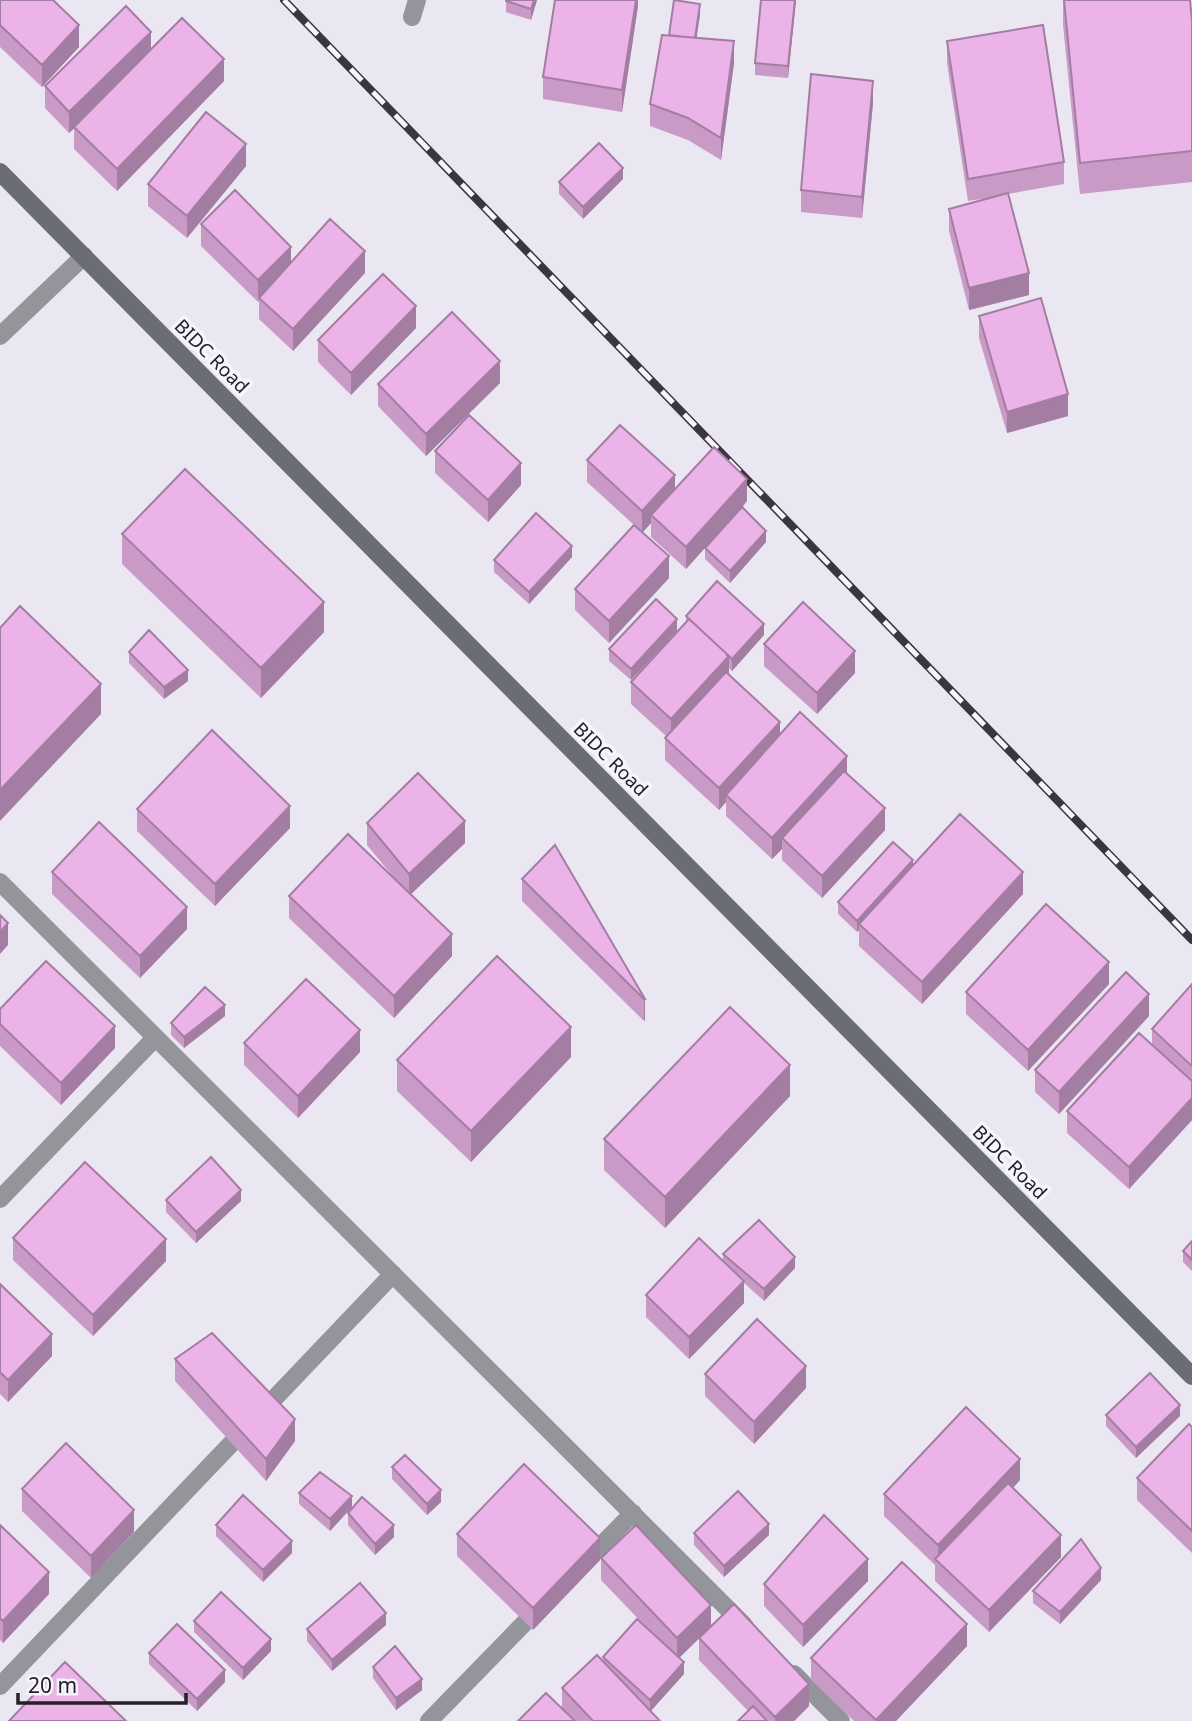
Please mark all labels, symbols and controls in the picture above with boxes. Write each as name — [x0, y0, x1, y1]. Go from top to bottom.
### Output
street label: BIDC Road — [169, 313, 255, 399]
street label: BIDC Road — [568, 716, 654, 802]
street label: BIDC Road — [967, 1119, 1053, 1205]
scale bar — [18, 1662, 186, 1706]
text: 20 m — [28, 1671, 77, 1699]

